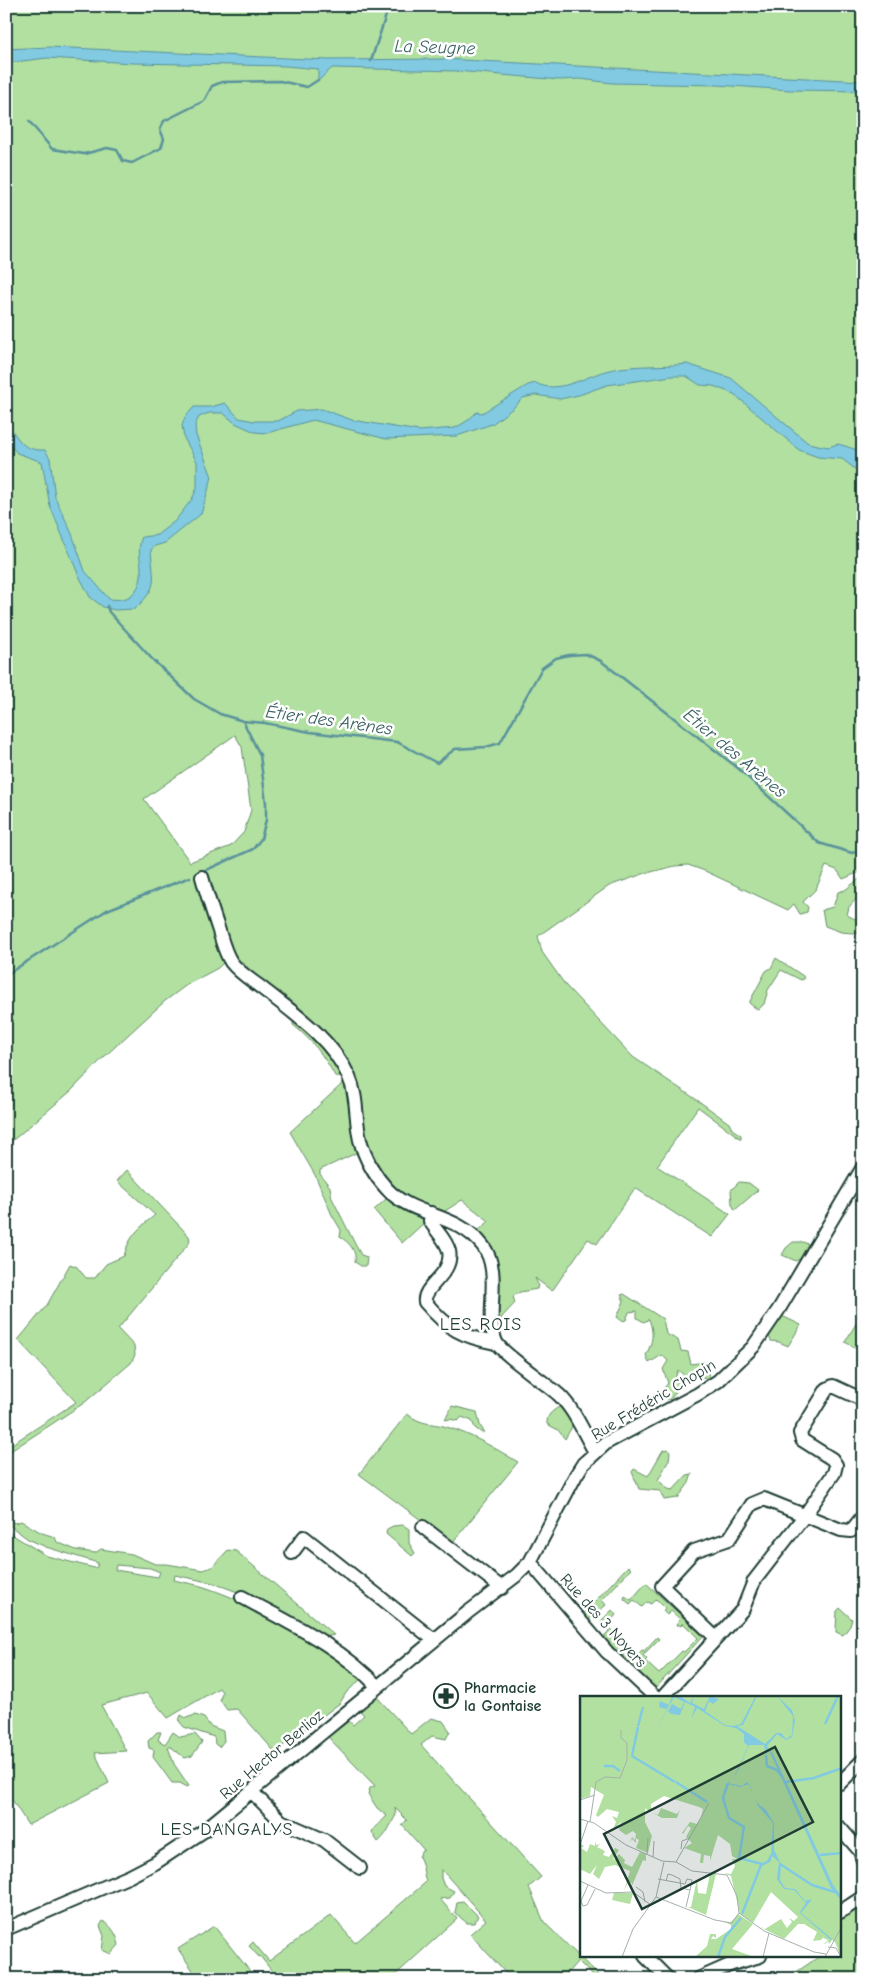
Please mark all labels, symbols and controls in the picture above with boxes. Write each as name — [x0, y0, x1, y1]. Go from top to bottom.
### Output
water label: La Seugne — [394, 36, 476, 59]
water label: Étier des Arènes — [264, 701, 394, 740]
water label: Étier des Arènes — [679, 704, 791, 803]
district label: LES ROIS — [440, 1314, 522, 1335]
street label: Rue Frédéric Chopin — [588, 1356, 719, 1444]
street label: Rue des 3 Noyers — [556, 1570, 650, 1671]
place label: Pharmacie la Gontaise — [464, 1679, 542, 1715]
pharmacy icon: Pharmacie la Gontaise — [433, 1683, 459, 1709]
inset map — [580, 1696, 842, 1958]
street label: Rue Hector Berlioz — [216, 1706, 327, 1803]
district label: LES DANGALYS — [161, 1819, 293, 1840]

